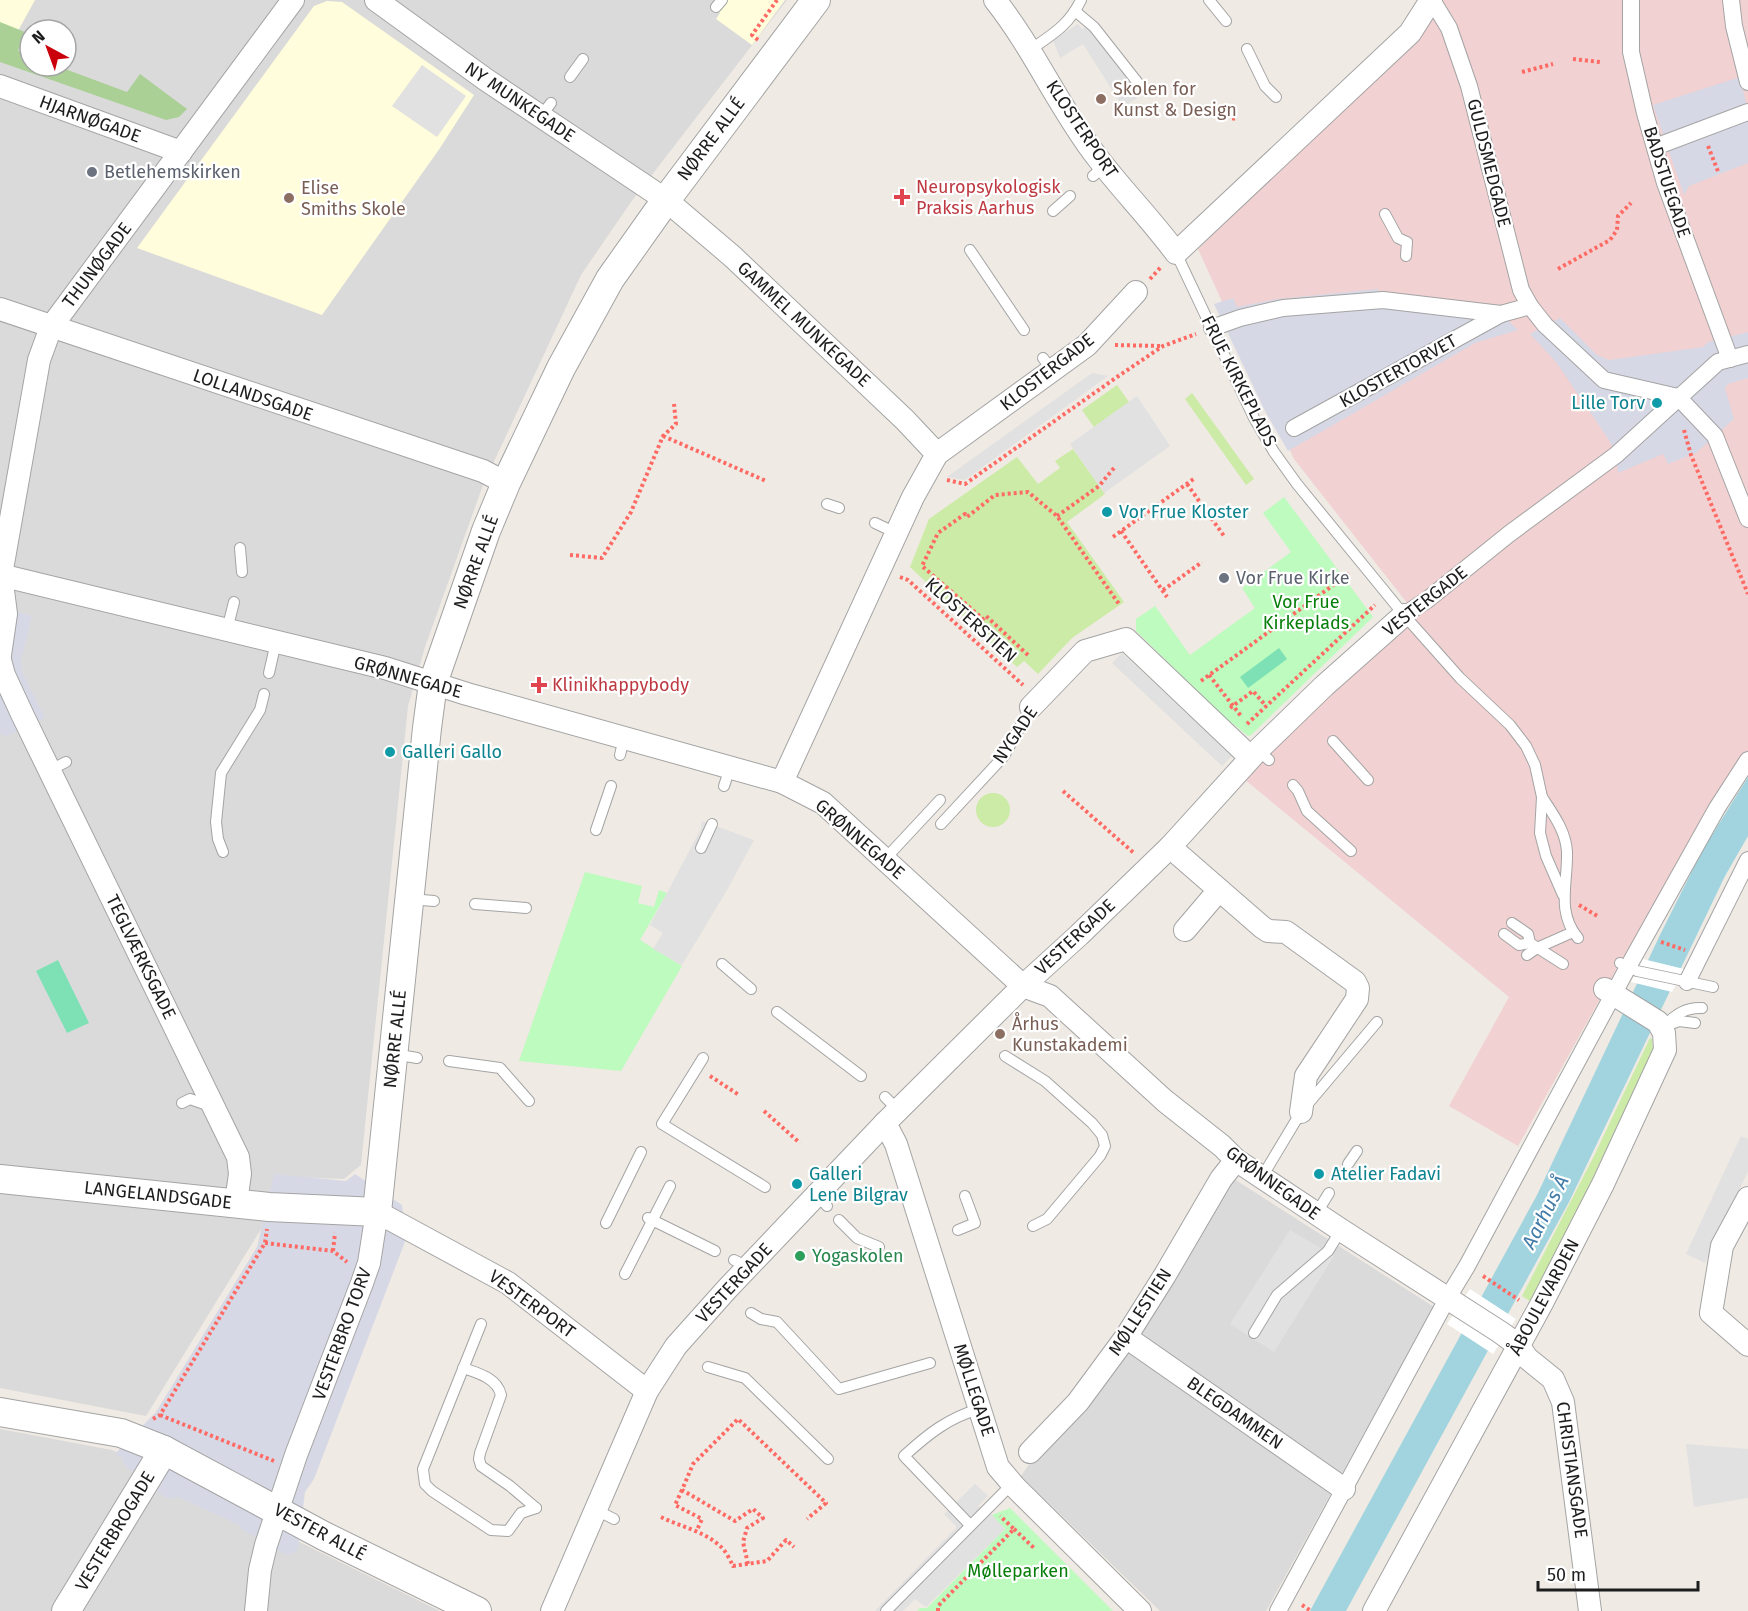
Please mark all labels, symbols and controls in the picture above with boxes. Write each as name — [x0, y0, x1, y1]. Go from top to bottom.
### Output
north arrow — [18, 18, 78, 78]
text: N — [28, 26, 49, 48]
street label: NY MUNKEGADE — [461, 57, 579, 147]
street label: KLOSTERPORT — [1041, 76, 1123, 183]
place label: Skolen for Kunst & Design — [1113, 78, 1237, 121]
street label: HJARNØGADE — [36, 90, 144, 148]
street label: NØRRE ALLÉ — [672, 92, 750, 185]
marker: Skolen for Kunst & Design — [1094, 92, 1108, 106]
street label: GULDSMEDGADE — [1462, 96, 1516, 230]
street label: BADSTUEGADE — [1639, 124, 1695, 240]
place label: Betlehemskirken — [104, 161, 241, 183]
marker: Betlehemskirken — [85, 165, 99, 179]
place label: Neuropsykologisk Praksis Aarhus — [916, 176, 1061, 219]
place label: Elise Smiths Skole — [301, 177, 406, 220]
marker: Neuropsykologisk Praksis Aarhus — [893, 188, 911, 206]
marker: Elise Smiths Skole — [282, 191, 296, 205]
street label: THUNØGADE — [58, 218, 136, 312]
street label: GAMMEL MUNKEGADE — [733, 257, 875, 391]
street label: FRUE KIRKEPLADS — [1196, 312, 1282, 450]
street label: KLOSTERGADE — [996, 328, 1098, 416]
street label: KLOSTERTORVET — [1335, 329, 1461, 412]
street label: LOLLANDSGADE — [190, 364, 316, 426]
place label: Lille Torv — [1571, 392, 1645, 414]
marker: Lille Torv — [1650, 396, 1664, 410]
place label: Vor Frue Kloster — [1119, 501, 1249, 523]
marker: Vor Frue Kloster — [1100, 505, 1114, 519]
street label: NØRRE ALLÉ — [448, 511, 503, 612]
street label: VESTERGADE — [1378, 561, 1472, 641]
place label: Vor Frue Kirke — [1236, 567, 1350, 589]
marker: Vor Frue Kirke — [1217, 571, 1231, 585]
street label: KLOSTERSTIEN — [920, 573, 1022, 667]
park label: Vor Frue Kirkeplads — [1263, 591, 1349, 634]
street label: GRØNNEGADE — [351, 651, 465, 703]
place label: Klinikhappybody — [552, 674, 689, 696]
marker: Klinikhappybody — [530, 676, 548, 694]
street label: NYGADE — [988, 702, 1042, 768]
place label: Galleri Gallo — [402, 741, 502, 763]
marker: Galleri Gallo — [383, 745, 397, 759]
street label: GRØNNEGADE — [811, 794, 909, 884]
street label: TEGLVÆRKSGADE — [101, 891, 181, 1023]
street label: VESTERGADE — [1030, 894, 1120, 980]
street label: NØRRE ALLÉ — [378, 989, 411, 1089]
place label: Århus Kunstakademi — [1012, 1012, 1128, 1056]
marker: Århus Kunstakademi — [993, 1027, 1007, 1041]
street label: GRØNNEGADE — [1221, 1141, 1325, 1225]
place label: Galleri Lene Bilgrav — [809, 1163, 908, 1206]
place label: Atelier Fadavi — [1331, 1163, 1441, 1185]
marker: Atelier Fadavi — [1312, 1167, 1326, 1181]
water label: Aarhus Å — [1515, 1171, 1574, 1254]
street label: LANGELANDSGADE — [83, 1176, 233, 1214]
marker: Galleri Lene Bilgrav — [790, 1177, 804, 1191]
street label: ÅBOULEVARDEN — [1503, 1235, 1584, 1359]
street label: VESTERGADE — [691, 1238, 777, 1328]
place label: Yogaskolen — [812, 1245, 904, 1267]
marker: Yogaskolen — [793, 1249, 807, 1263]
street label: MØLLESTIEN — [1104, 1264, 1176, 1360]
street label: VESTERBRO TORV — [308, 1265, 376, 1403]
street label: VESTERPORT — [484, 1265, 580, 1343]
street label: MØLLEGADE — [949, 1341, 999, 1439]
street label: BLEGDAMMEN — [1183, 1372, 1287, 1454]
street label: CHRISTIANSGADE — [1552, 1400, 1592, 1540]
street label: VESTERBROGADE — [71, 1467, 159, 1595]
street label: VESTER ALLÉ — [270, 1498, 370, 1566]
scale bar — [1538, 1554, 1698, 1592]
park label: Mølleparken — [967, 1560, 1069, 1582]
text: 50 m — [1547, 1564, 1586, 1586]

